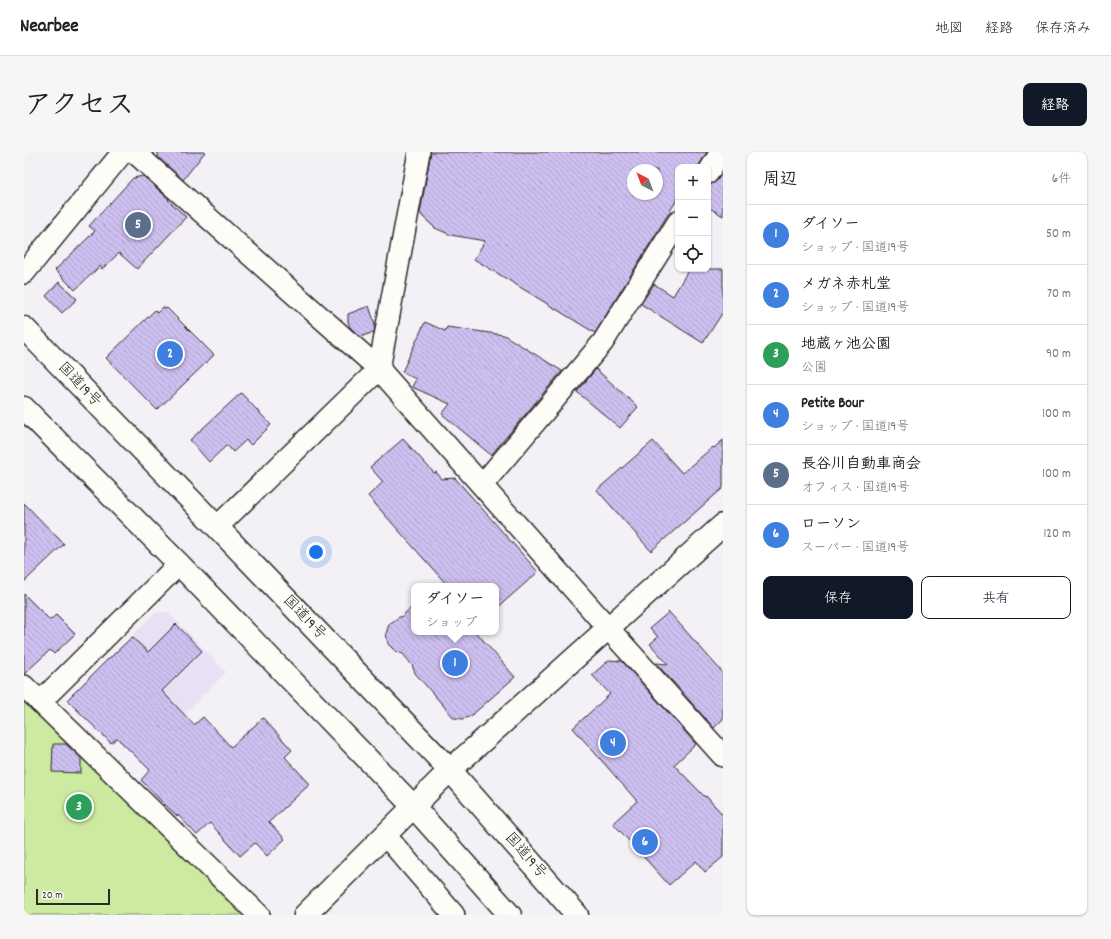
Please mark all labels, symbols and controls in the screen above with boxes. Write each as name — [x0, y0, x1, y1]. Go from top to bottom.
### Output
text: Nearbee — [20, 14, 79, 41]
text: 地図 — [935, 19, 963, 39]
text: 経路 — [985, 19, 1013, 39]
text: 保存済み — [1035, 19, 1091, 39]
button: 経路 — [1023, 83, 1087, 126]
text: アクセス — [24, 88, 134, 128]
north arrow — [627, 164, 663, 200]
map controls — [675, 164, 711, 272]
button: + — [675, 164, 711, 200]
text: 周辺 — [763, 169, 797, 193]
text: 6件 — [1052, 170, 1071, 189]
button: − — [675, 200, 711, 236]
pin: 5 — [125, 210, 151, 240]
text: ダイソー — [801, 214, 860, 236]
text: 1 — [775, 225, 777, 244]
text: 50 m — [1046, 225, 1071, 244]
button: locate — [675, 236, 711, 272]
text: ショップ · 国道19号 — [801, 239, 909, 258]
text: メガネ赤札堂 — [801, 274, 891, 296]
text: 2 — [773, 285, 779, 304]
text: 70 m — [1047, 285, 1071, 304]
text: ショップ · 国道19号 — [801, 299, 909, 318]
text: 地蔵ヶ池公園 — [801, 334, 891, 356]
pin: 2 — [157, 339, 183, 369]
text: 3 — [773, 345, 779, 364]
text: 90 m — [1046, 345, 1071, 364]
street label: 国道19号 — [52, 358, 106, 412]
text: 公園 — [801, 359, 827, 378]
text: Petite Bour — [801, 393, 864, 415]
text: 4 — [773, 405, 779, 424]
text: 100 m — [1042, 405, 1071, 424]
text: ショップ · 国道19号 — [801, 418, 909, 437]
text: 長谷川自動車商会 — [801, 454, 921, 476]
text: 5 — [773, 465, 779, 484]
text: 100 m — [1042, 465, 1071, 484]
text: オフィス · 国道19号 — [801, 479, 910, 498]
text: ローソン — [801, 514, 861, 536]
text: 6 — [773, 525, 779, 544]
text: 120 m — [1043, 525, 1071, 544]
text: スーパー · 国道19号 — [801, 539, 909, 558]
your location — [306, 542, 326, 562]
button: 保存 — [763, 576, 913, 619]
button: 共有 — [921, 576, 1071, 619]
popup — [411, 583, 499, 635]
text: ダイソー — [426, 589, 484, 611]
street label: 国道19号 — [277, 591, 331, 645]
text: ショップ — [426, 614, 477, 633]
pin: 1 — [442, 648, 468, 678]
pin: 4 — [600, 728, 626, 758]
pin: 3 — [66, 792, 92, 822]
pin: 6 — [632, 827, 658, 857]
street label: 国道19号 — [499, 828, 551, 884]
scale bar — [36, 887, 110, 906]
text: 20 m — [42, 888, 63, 904]

